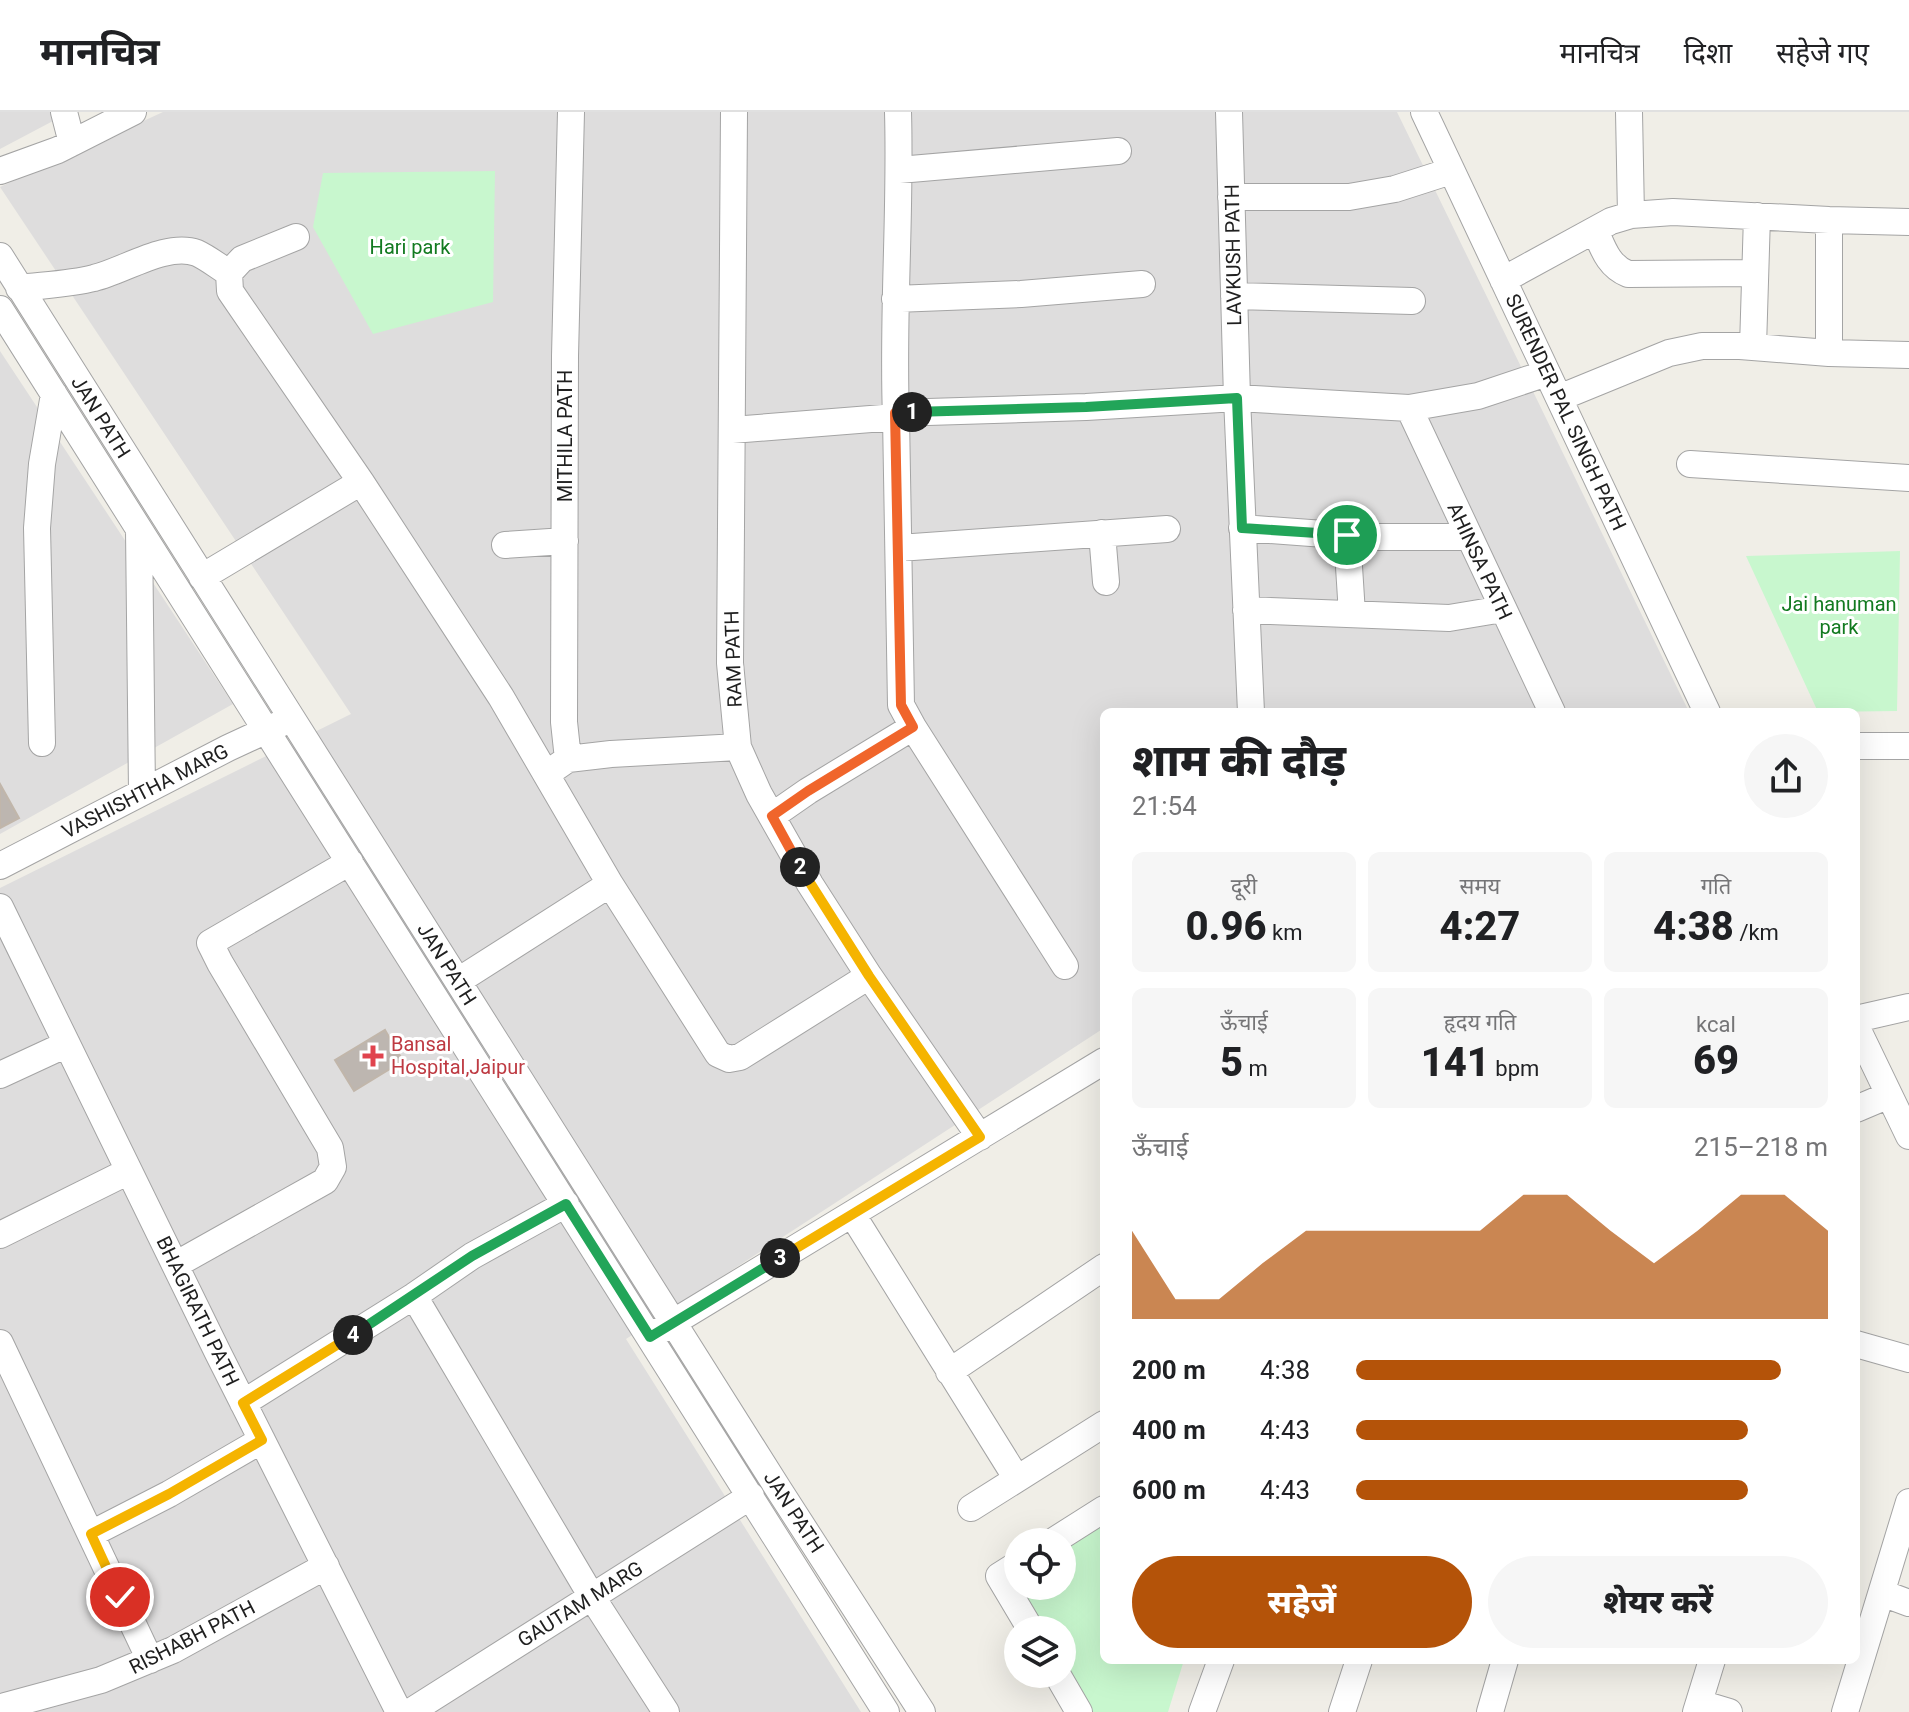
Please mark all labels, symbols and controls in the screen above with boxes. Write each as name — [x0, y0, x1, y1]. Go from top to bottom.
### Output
text: मानचित्र — [40, 30, 160, 74]
text: मानचित्र — [1560, 37, 1640, 70]
text: दिशा — [1684, 37, 1732, 70]
text: सहेजे गए — [1776, 37, 1869, 70]
street label: LAVKUSH PATH — [1220, 184, 1246, 326]
park label: Hari park — [370, 235, 451, 259]
street label: SURENDER PAL SINGH PATH — [1501, 290, 1631, 534]
street label: MITHILA PATH — [553, 370, 577, 502]
street label: JAN PATH — [66, 371, 136, 463]
pin: 1 — [892, 392, 932, 432]
text: 1 — [906, 399, 918, 424]
street label: AHINSA PATH — [1442, 499, 1518, 623]
pin — [1313, 501, 1381, 569]
icon: arrive — [1325, 513, 1369, 557]
park label: Jai hanuman park — [1781, 592, 1897, 639]
street label: RAM PATH — [719, 610, 747, 708]
button: share — [1744, 734, 1828, 818]
text: शाम की दौड़ — [1132, 735, 1346, 787]
street label: VASHISHTHA MARG — [58, 739, 232, 843]
text: 21:54 — [1132, 791, 1197, 821]
pin: 2 — [780, 847, 820, 887]
text: 2 — [794, 854, 806, 879]
text: दूरी — [1231, 874, 1257, 899]
text: समय — [1460, 874, 1500, 899]
text: गति — [1701, 874, 1731, 899]
text: 0.96 — [1186, 903, 1267, 950]
text: 4:27 — [1440, 903, 1520, 950]
text: 4:38 — [1653, 903, 1734, 950]
street label: JAN PATH — [412, 918, 482, 1010]
text: km — [1267, 920, 1302, 945]
text: /km — [1734, 920, 1779, 945]
text: ऊँचाई — [1220, 1010, 1268, 1035]
text: हृदय गति — [1444, 1010, 1516, 1035]
text: kcal — [1696, 1012, 1736, 1037]
place label: Bansal Hospital,Jaipur — [391, 1032, 525, 1079]
text: 69 — [1693, 1037, 1739, 1084]
text: 5 — [1220, 1039, 1243, 1086]
text: 141 — [1421, 1039, 1490, 1086]
marker: Bansal Hospital,Jaipur — [362, 1045, 384, 1067]
text: m — [1243, 1056, 1268, 1081]
text: bpm — [1490, 1056, 1539, 1081]
text: ऊँचाई — [1132, 1132, 1188, 1162]
text: 215–218 m — [1694, 1132, 1828, 1162]
street label: BHAGIRATH PATH — [151, 1232, 245, 1390]
pin: 3 — [760, 1238, 800, 1278]
text: 3 — [774, 1245, 786, 1270]
pin: 4 — [333, 1315, 373, 1355]
text: 4 — [347, 1322, 359, 1347]
text: 200 m — [1132, 1355, 1206, 1385]
text: 4:38 — [1260, 1355, 1310, 1385]
text: 400 m — [1132, 1415, 1206, 1445]
text: 4:43 — [1260, 1415, 1310, 1445]
street label: JAN PATH — [759, 1467, 829, 1557]
text: 600 m — [1132, 1475, 1206, 1505]
text: 4:43 — [1260, 1475, 1310, 1505]
map controls — [1004, 1528, 1076, 1688]
button: locate — [1004, 1528, 1076, 1600]
street label: GAUTAM MARG — [513, 1556, 647, 1652]
button: सहेजें — [1132, 1556, 1472, 1648]
button: शेयर करें — [1488, 1556, 1828, 1648]
pin — [86, 1563, 154, 1631]
icon: check — [98, 1575, 142, 1619]
street label: RISHABH PATH — [125, 1595, 259, 1679]
button: layers — [1004, 1616, 1076, 1688]

